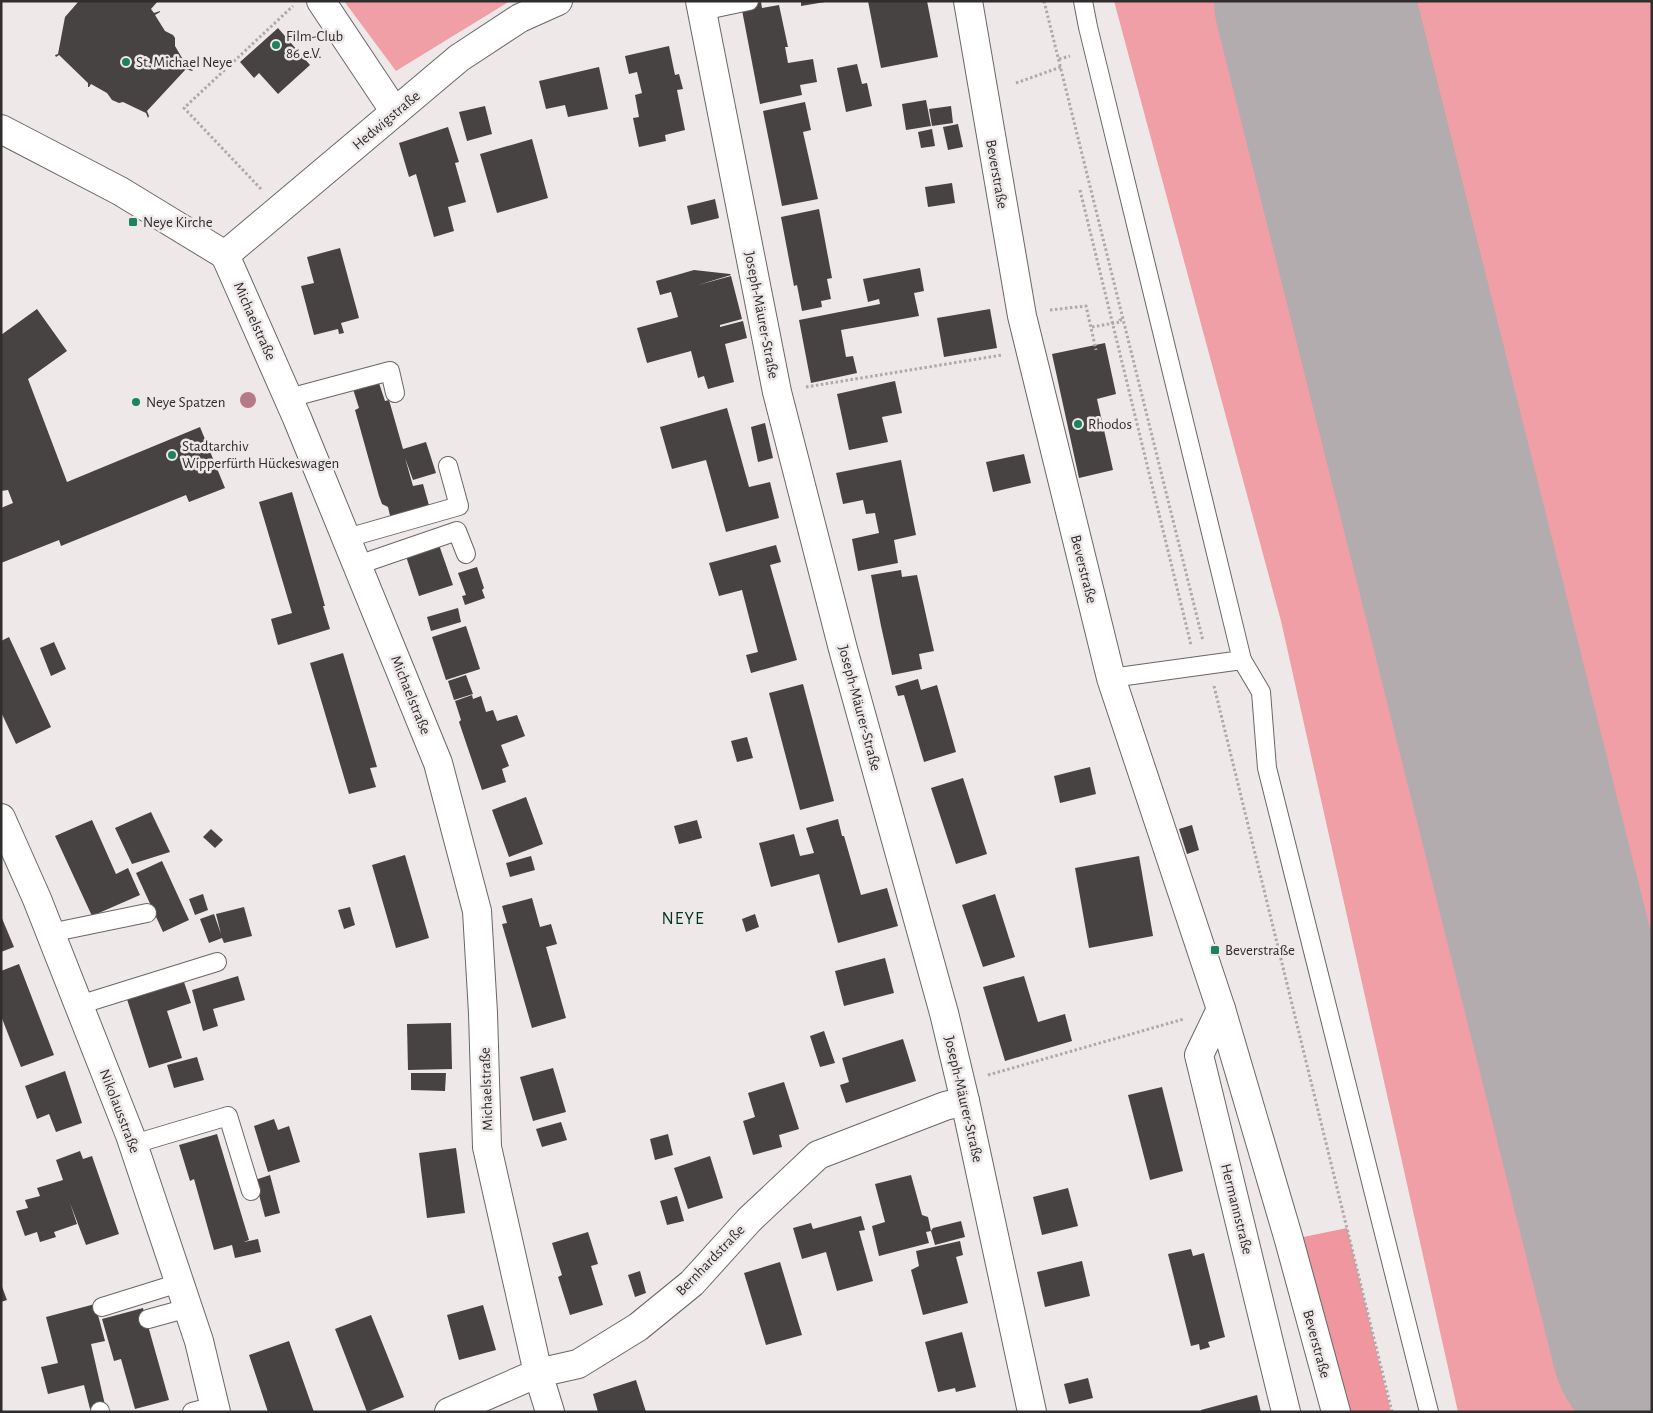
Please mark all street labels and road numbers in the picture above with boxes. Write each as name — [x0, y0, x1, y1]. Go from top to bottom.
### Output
street label: Hedwigstraße — [350, 88, 423, 153]
street label: Beverstraße — [983, 138, 1010, 210]
street label: Joseph-Mäurer-Straße — [742, 250, 781, 380]
street label: Michaelstraße — [231, 280, 278, 363]
street label: Beverstraße — [1068, 533, 1099, 605]
street label: Joseph-Mäurer-Straße — [836, 644, 884, 773]
street label: Michaelstraße — [388, 654, 433, 737]
street label: Joseph-Mäurer-Straße — [942, 1034, 985, 1164]
street label: Michaelstraße — [478, 1047, 495, 1131]
street label: Nikolausstraße — [97, 1067, 142, 1155]
street label: Hermannstraße — [1218, 1162, 1255, 1256]
street label: Bernhardstraße — [673, 1222, 748, 1299]
street label: Beverstraße — [1300, 1308, 1333, 1380]

